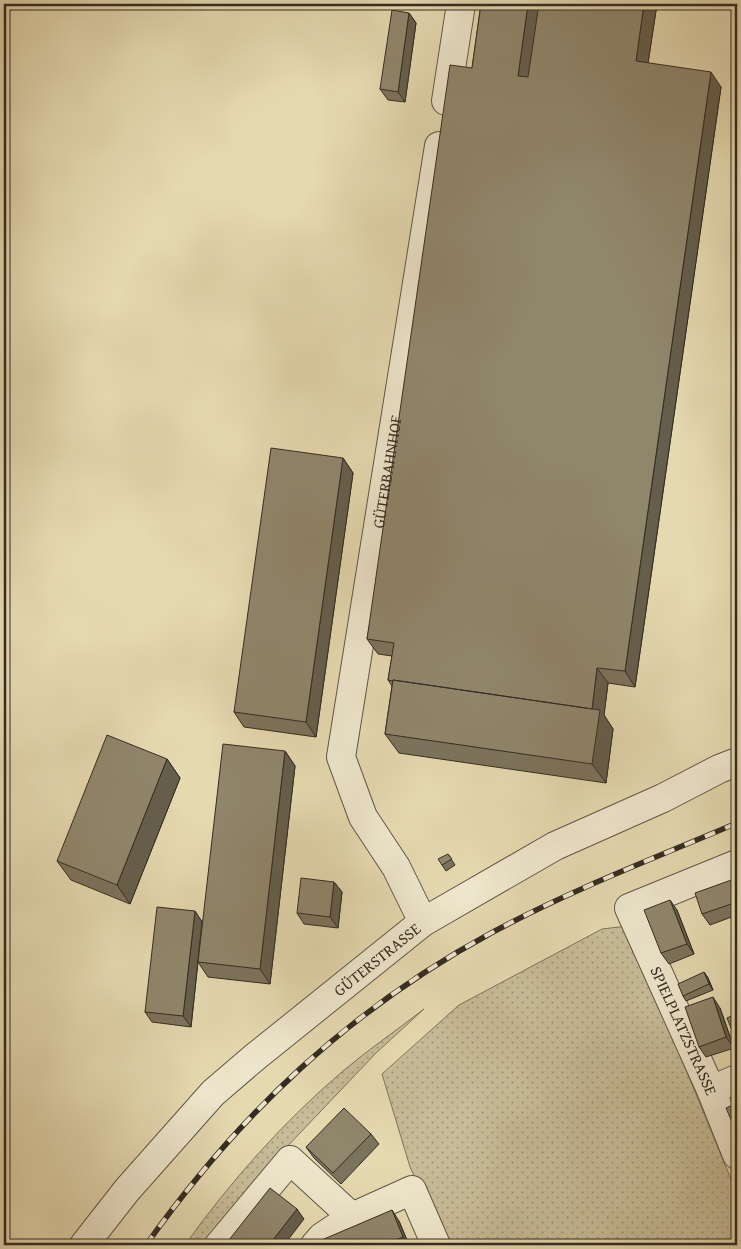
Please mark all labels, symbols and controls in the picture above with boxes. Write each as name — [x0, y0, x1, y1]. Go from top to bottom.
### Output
street label: GÜTERBAHNHOF — [366, 413, 408, 530]
street label: GÜTERSTRASSE — [328, 917, 425, 1002]
street label: SPIELPLATZSTRASSE — [645, 962, 724, 1099]

